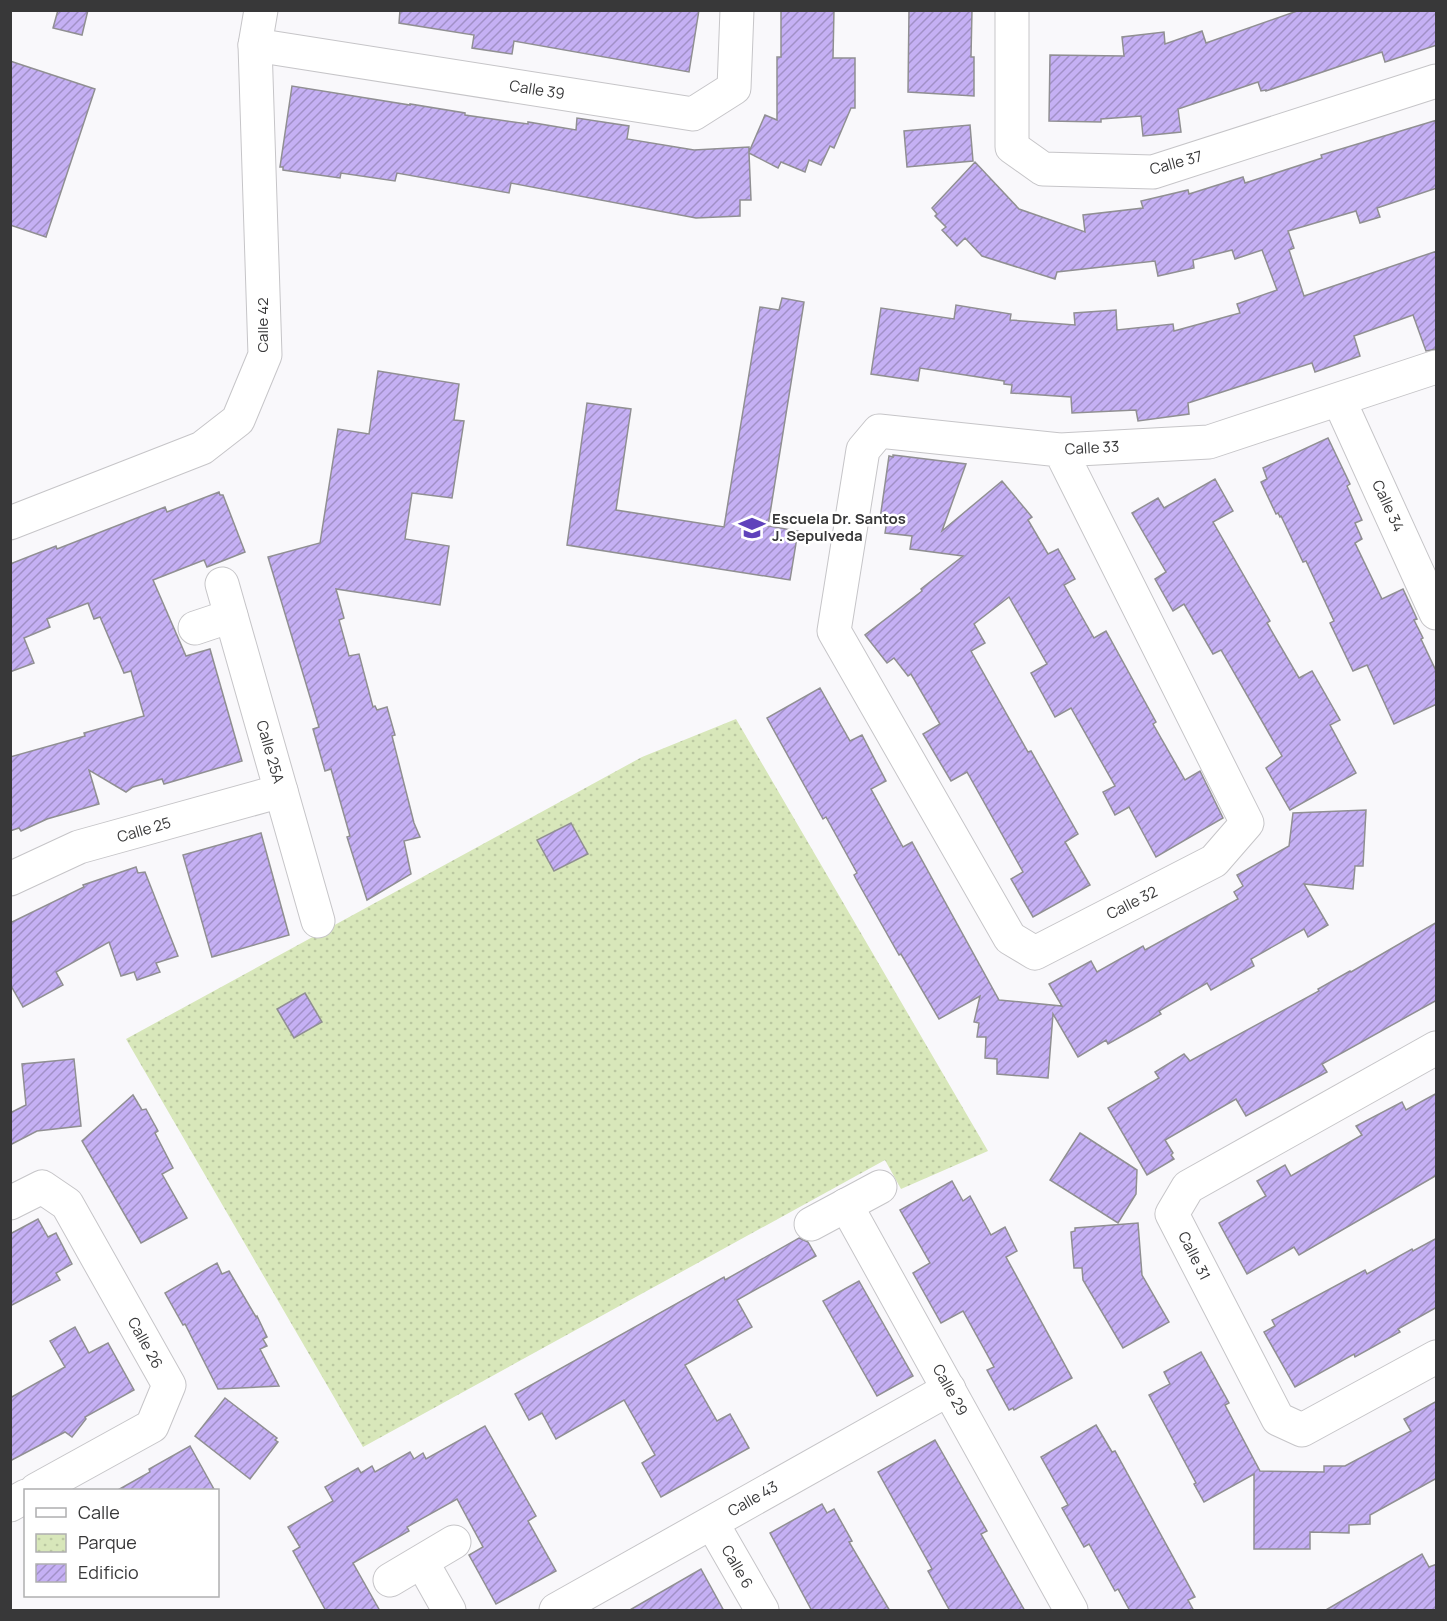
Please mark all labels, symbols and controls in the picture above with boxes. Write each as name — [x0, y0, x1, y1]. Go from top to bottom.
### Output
street label: Calle 39 — [508, 75, 566, 104]
street label: Calle 37 — [1147, 145, 1205, 180]
street label: Calle 42 — [252, 297, 273, 353]
street label: Calle 33 — [1064, 436, 1120, 459]
street label: Calle 34 — [1367, 476, 1410, 535]
place label: Escuela Dr. Santos J. Sepulveda — [772, 508, 906, 546]
school or university icon: Escuela Dr. Santos J. Sepulveda — [737, 513, 767, 543]
street label: Calle 25A — [251, 718, 290, 786]
street label: Calle 25 — [115, 812, 173, 847]
street label: Calle 32 — [1103, 881, 1161, 924]
street label: Calle 31 — [1173, 1228, 1216, 1284]
street label: Calle 26 — [123, 1313, 168, 1372]
street label: Calle 29 — [928, 1360, 973, 1419]
street label: Calle 43 — [724, 1476, 782, 1521]
legend — [24, 1489, 219, 1597]
text: Calle — [78, 1500, 120, 1524]
text: Parque — [78, 1530, 137, 1554]
street label: Calle 6 — [717, 1541, 758, 1592]
text: Edificio — [78, 1560, 139, 1584]

